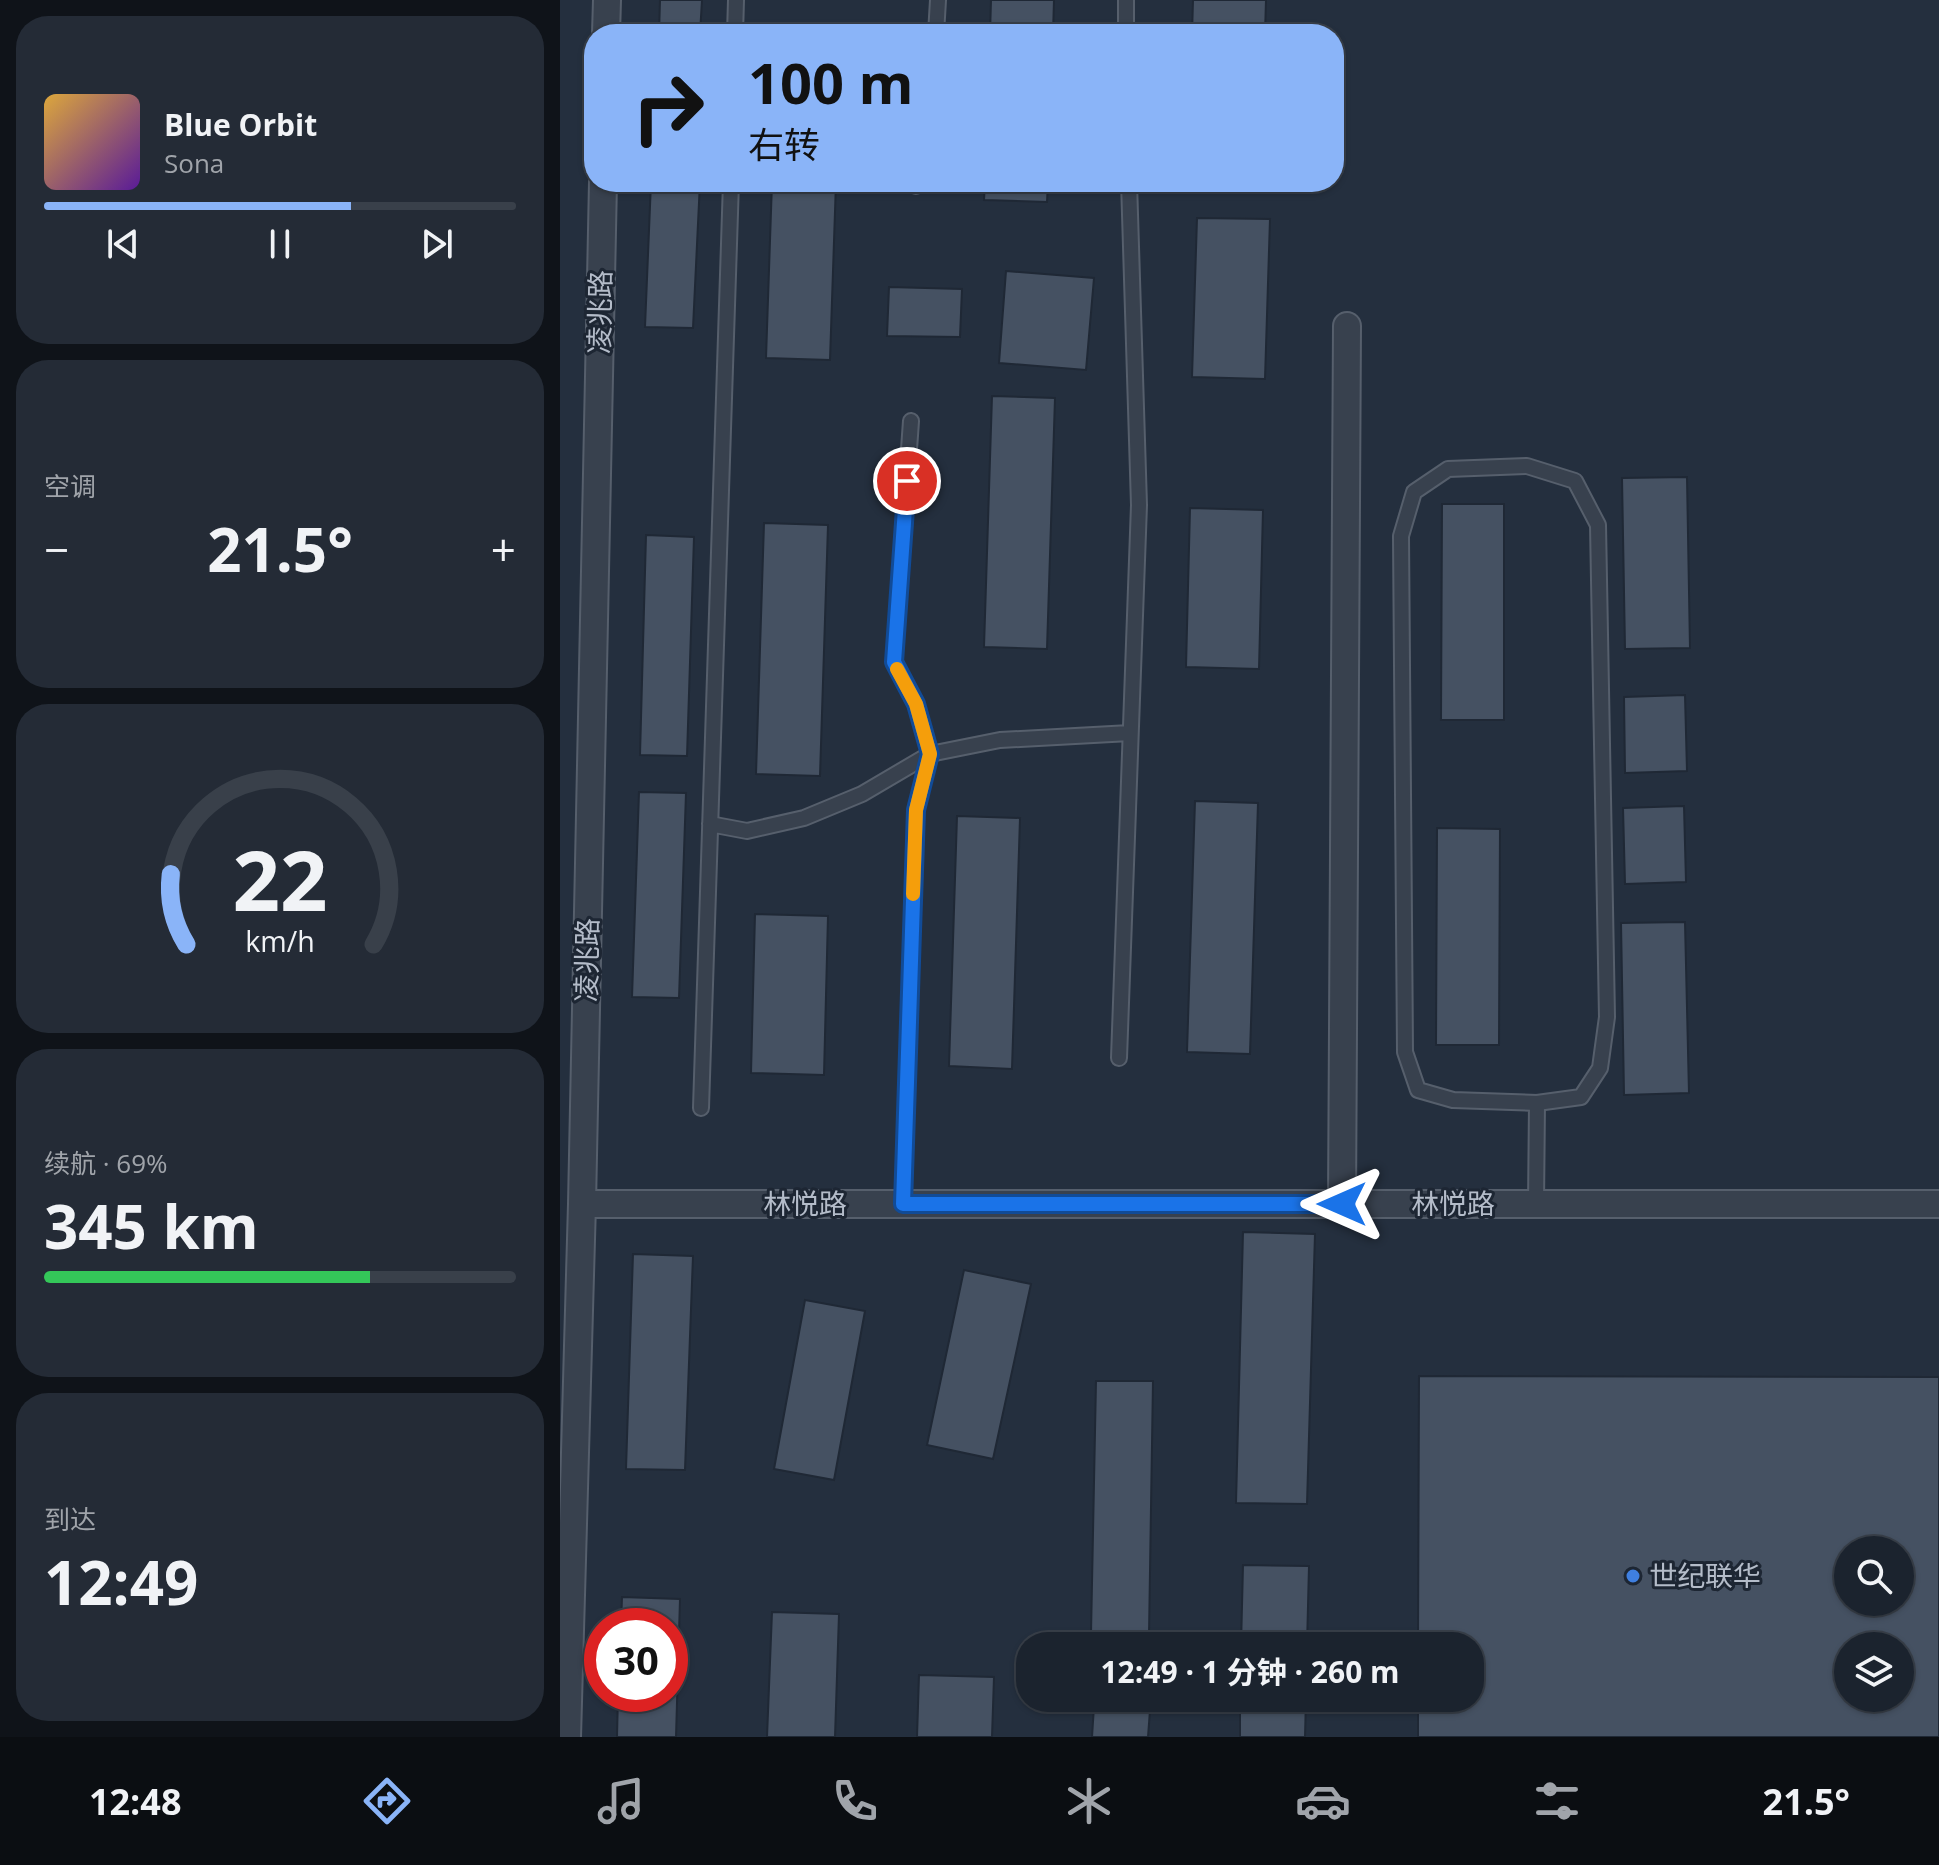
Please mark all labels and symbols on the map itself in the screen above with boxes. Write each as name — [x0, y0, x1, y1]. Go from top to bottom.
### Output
street label: 凌兆路 — [579, 270, 619, 354]
pin — [873, 447, 941, 515]
street label: 凌兆路 — [566, 918, 606, 1002]
position arrow — [1300, 1162, 1384, 1246]
street label: 林悦路 — [763, 1184, 847, 1222]
street label: 林悦路 — [1411, 1184, 1495, 1222]
place label: 世纪联华 — [1649, 1556, 1761, 1594]
marker: 世纪联华 — [1624, 1567, 1642, 1585]
speed limit sign: 30 — [584, 1608, 688, 1712]

